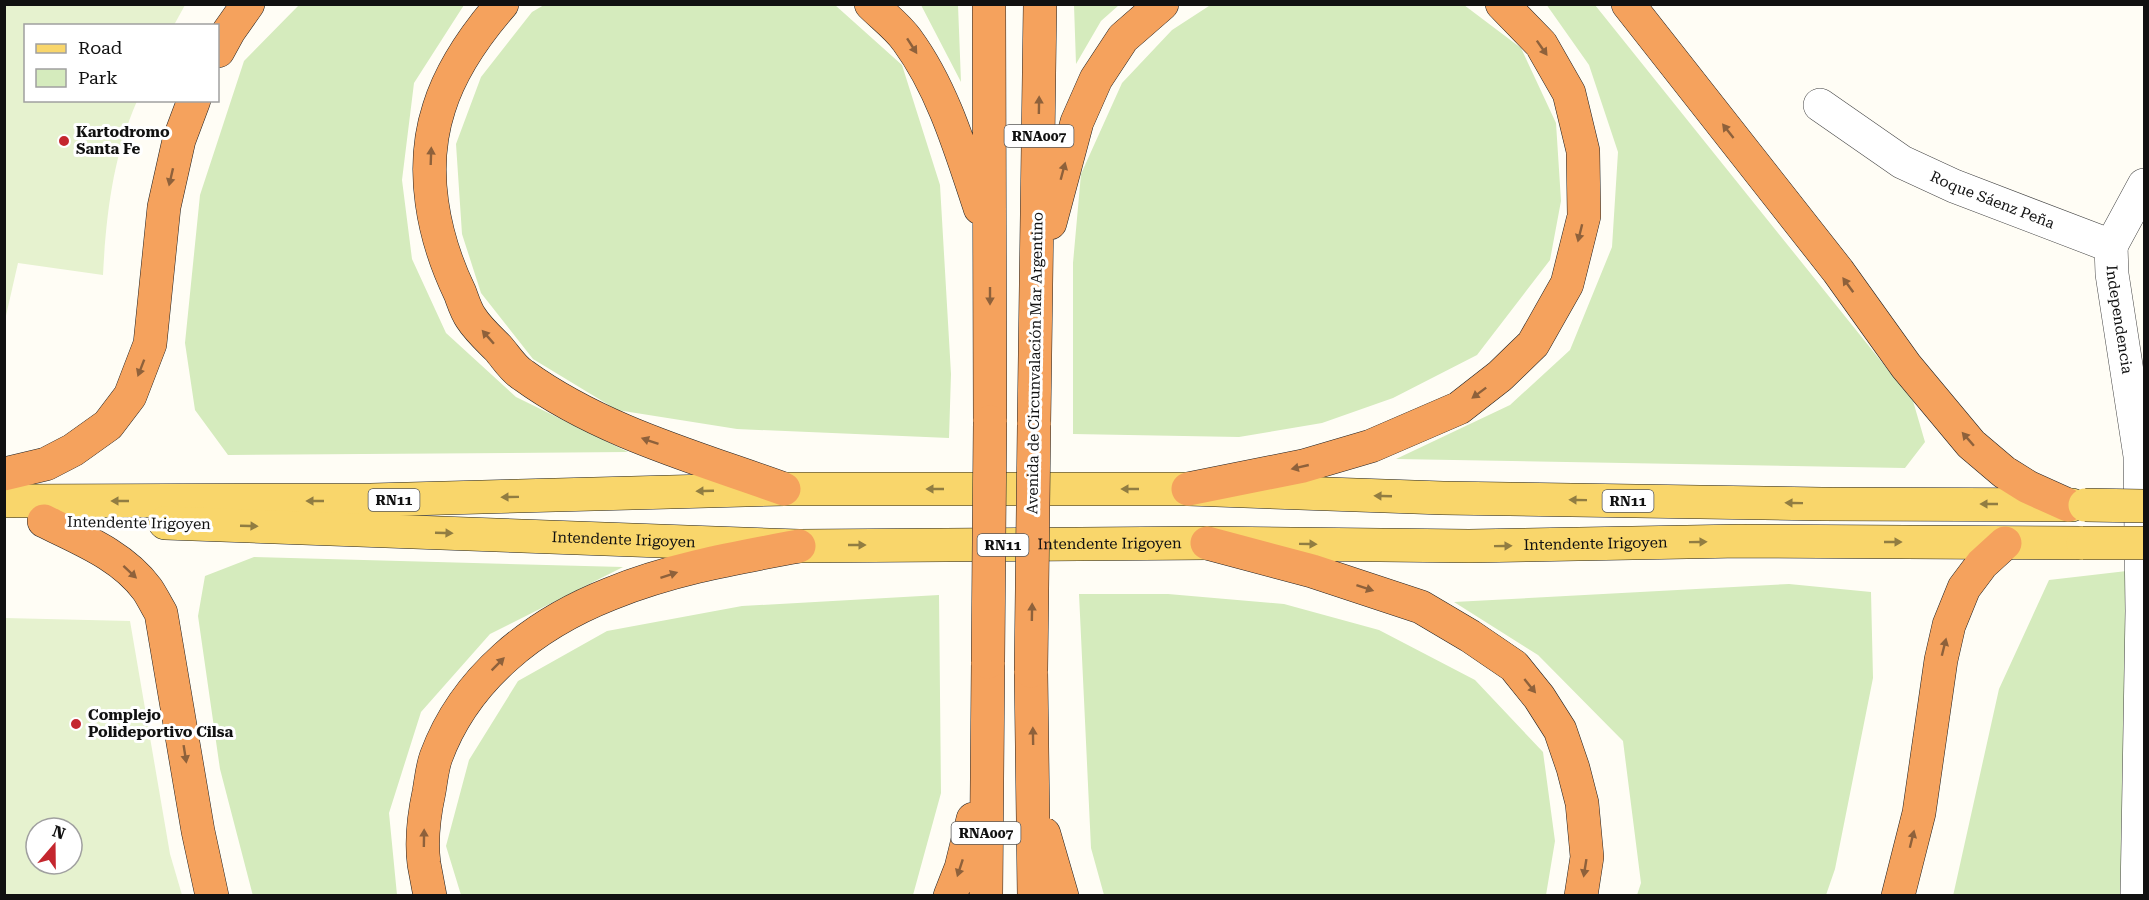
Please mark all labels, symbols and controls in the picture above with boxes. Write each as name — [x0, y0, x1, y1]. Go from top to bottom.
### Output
legend — [24, 24, 219, 102]
text: Road — [78, 37, 123, 58]
one-way arrow — [906, 38, 917, 54]
one-way arrow — [1536, 39, 1548, 55]
text: Park — [78, 67, 118, 88]
one-way arrow — [1034, 95, 1044, 114]
place label: Kartodromo Santa Fe — [76, 123, 170, 158]
one-way arrow — [1722, 124, 1734, 140]
road number: RNA007 — [1004, 125, 1074, 147]
marker: Kartodromo Santa Fe — [57, 134, 71, 148]
one-way arrow — [426, 146, 435, 165]
one-way arrow — [1059, 162, 1069, 180]
one-way arrow — [166, 167, 176, 186]
street label: Roque Sáenz Peña — [1927, 167, 2057, 233]
street label: Avenida de Circunvalación Mar Argentino — [1023, 212, 1047, 514]
one-way arrow — [1575, 224, 1584, 242]
street label: Independencia — [2103, 265, 2136, 375]
one-way arrow — [1842, 278, 1854, 294]
one-way arrow — [985, 287, 995, 306]
one-way arrow — [482, 330, 495, 345]
one-way arrow — [136, 360, 146, 378]
one-way arrow — [1471, 386, 1486, 398]
one-way arrow — [1962, 432, 1975, 447]
one-way arrow — [641, 436, 659, 446]
one-way arrow — [1290, 462, 1309, 472]
one-way arrow — [925, 484, 944, 494]
one-way arrow — [1120, 484, 1139, 494]
one-way arrow — [695, 486, 714, 496]
road number: RN11 — [368, 489, 420, 511]
road number: RN11 — [1602, 490, 1654, 512]
one-way arrow — [1373, 491, 1392, 501]
one-way arrow — [500, 492, 519, 501]
one-way arrow — [1568, 495, 1587, 505]
one-way arrow — [110, 496, 129, 506]
one-way arrow — [305, 496, 324, 506]
one-way arrow — [1784, 498, 1803, 508]
one-way arrow — [1979, 499, 1998, 509]
street label: Intendente Irigoyen — [67, 513, 211, 533]
one-way arrow — [240, 521, 259, 530]
one-way arrow — [435, 528, 454, 537]
street label: Intendente Irigoyen — [551, 528, 696, 551]
street label: Intendente Irigoyen — [1523, 533, 1668, 554]
road number: RN11 — [978, 534, 1028, 556]
street label: Intendente Irigoyen — [1038, 534, 1182, 553]
one-way arrow — [1688, 537, 1707, 547]
one-way arrow — [1883, 537, 1902, 547]
one-way arrow — [1298, 540, 1317, 549]
one-way arrow — [848, 541, 867, 550]
one-way arrow — [1493, 541, 1512, 550]
one-way arrow — [122, 565, 137, 579]
one-way arrow — [660, 569, 678, 579]
one-way arrow — [1356, 584, 1374, 594]
one-way arrow — [1027, 603, 1037, 622]
one-way arrow — [1939, 637, 1949, 656]
one-way arrow — [491, 657, 505, 671]
one-way arrow — [1523, 678, 1536, 694]
place label: Complejo Polideportivo Cilsa — [88, 706, 234, 741]
marker: Complejo Polideportivo Cilsa — [69, 717, 83, 731]
one-way arrow — [1028, 726, 1037, 745]
one-way arrow — [180, 745, 189, 764]
north arrow — [24, 816, 84, 876]
text: N — [50, 821, 68, 843]
road number: RNA007 — [952, 822, 1020, 844]
one-way arrow — [419, 828, 429, 847]
one-way arrow — [1908, 830, 1918, 848]
one-way arrow — [1580, 858, 1589, 877]
one-way arrow — [955, 859, 964, 877]

